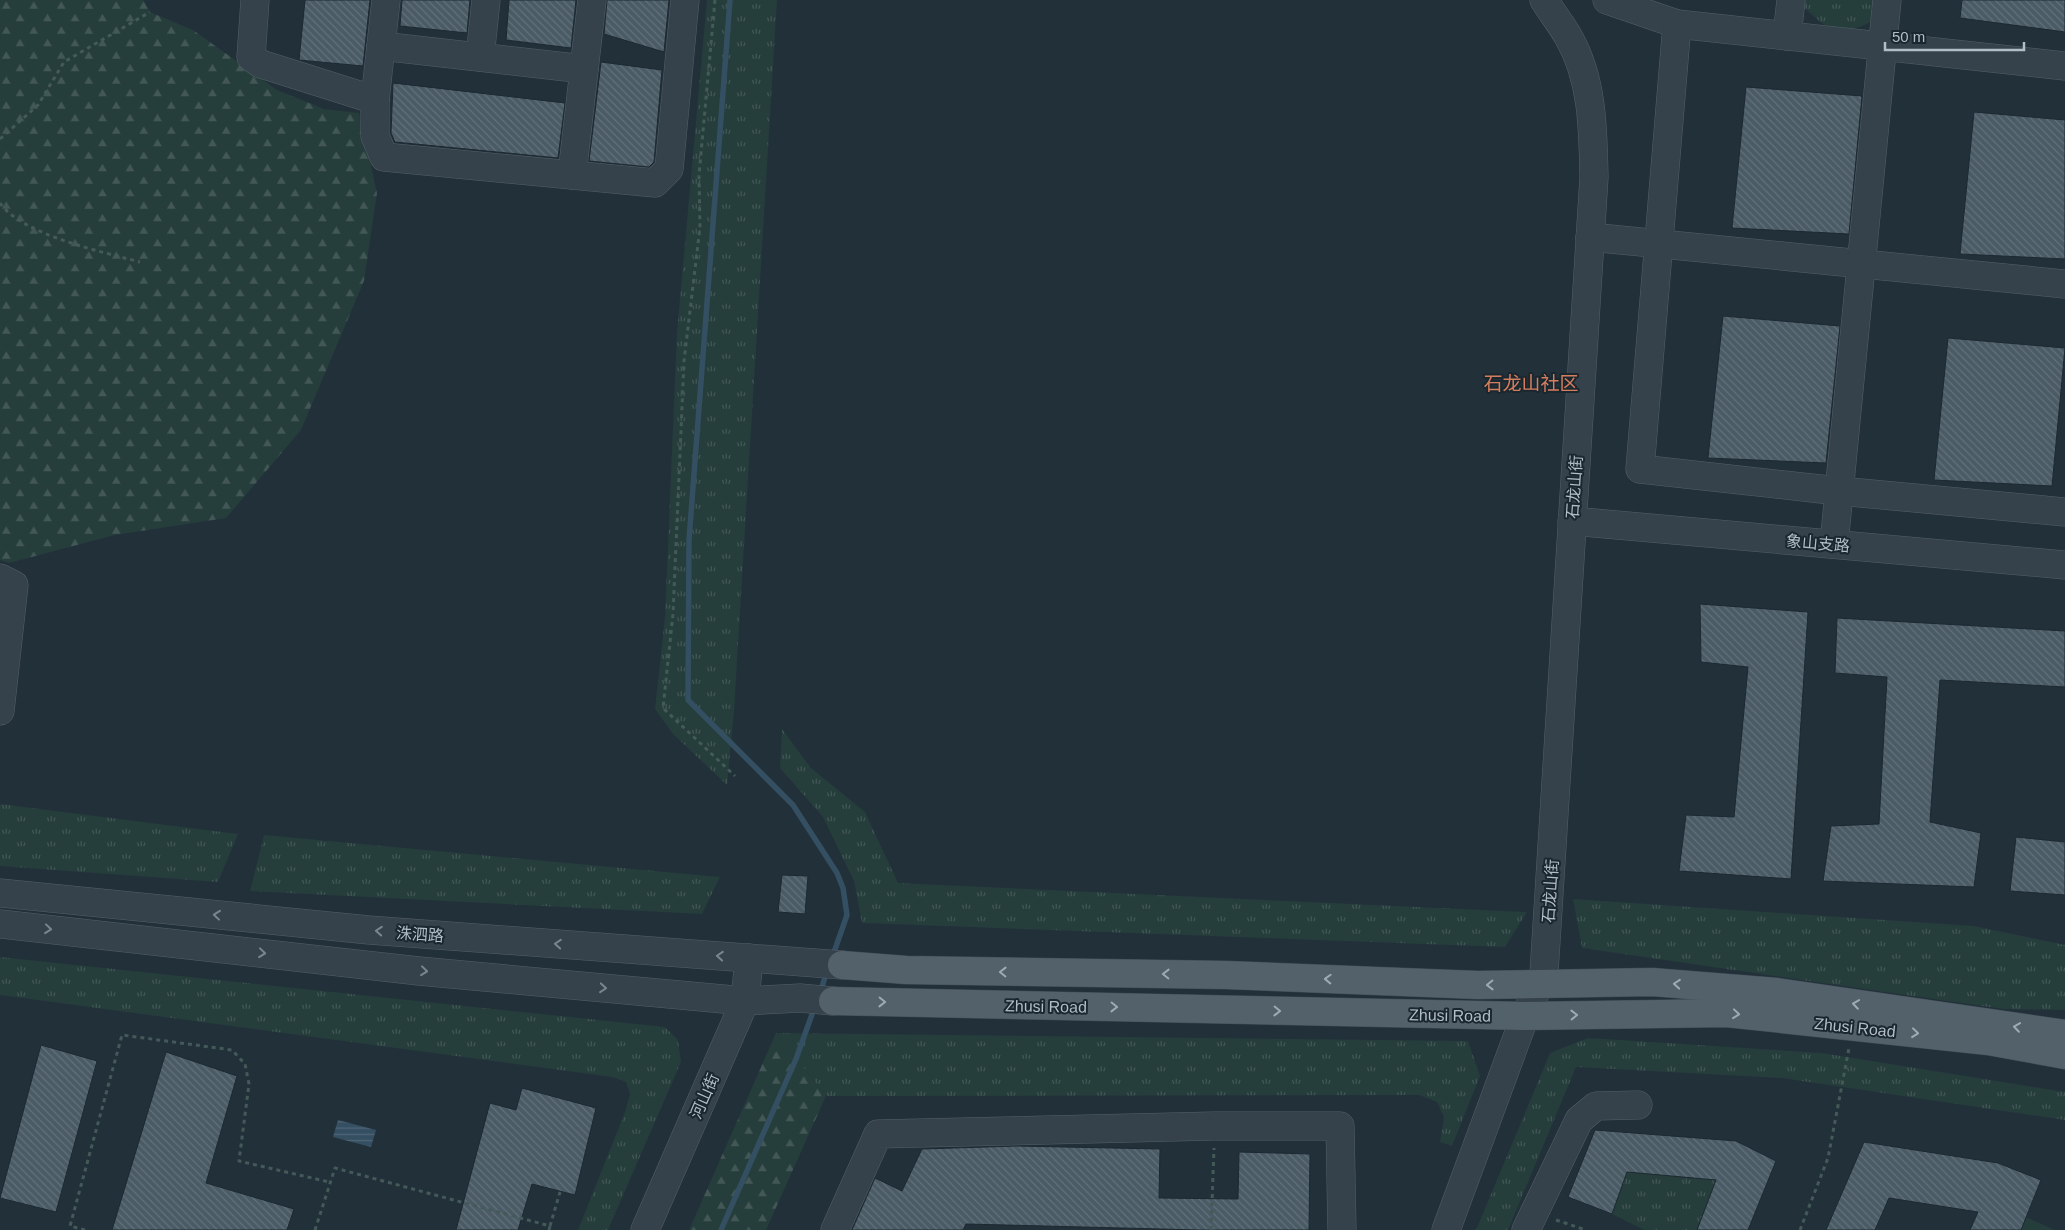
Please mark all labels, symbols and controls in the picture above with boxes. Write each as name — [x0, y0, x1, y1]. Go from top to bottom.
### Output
scale bar — [1885, 20, 2024, 52]
text: 50 m — [1892, 28, 1925, 45]
district label: 石龙山社区 — [1483, 373, 1579, 394]
street label: 石龙山街 — [1564, 455, 1585, 520]
street label: 象山支路 — [1785, 531, 1851, 555]
street label: 石龙山街 — [1540, 859, 1561, 924]
one-way arrow — [213, 909, 221, 920]
one-way arrow — [45, 923, 53, 934]
street label: 洙泗路 — [395, 924, 445, 945]
one-way arrow — [375, 925, 383, 936]
one-way arrow — [554, 939, 562, 950]
one-way arrow — [258, 947, 266, 958]
one-way arrow — [716, 951, 724, 962]
one-way arrow — [420, 965, 428, 976]
one-way arrow — [999, 967, 1006, 977]
one-way arrow — [1161, 969, 1169, 980]
one-way arrow — [1324, 974, 1332, 985]
one-way arrow — [1673, 979, 1681, 990]
one-way arrow — [1486, 980, 1494, 990]
one-way arrow — [599, 982, 607, 993]
one-way arrow — [878, 997, 886, 1008]
street label: Zhusi Road — [1005, 997, 1087, 1016]
one-way arrow — [1852, 999, 1860, 1009]
one-way arrow — [1111, 1002, 1119, 1013]
one-way arrow — [1274, 1006, 1281, 1016]
street label: Zhusi Road — [1409, 1006, 1491, 1025]
one-way arrow — [1732, 1008, 1740, 1019]
one-way arrow — [1570, 1010, 1578, 1020]
street label: Zhusi Road — [1813, 1015, 1897, 1040]
one-way arrow — [2012, 1022, 2021, 1032]
one-way arrow — [1911, 1027, 1919, 1038]
street label: 河山街 — [687, 1071, 722, 1122]

